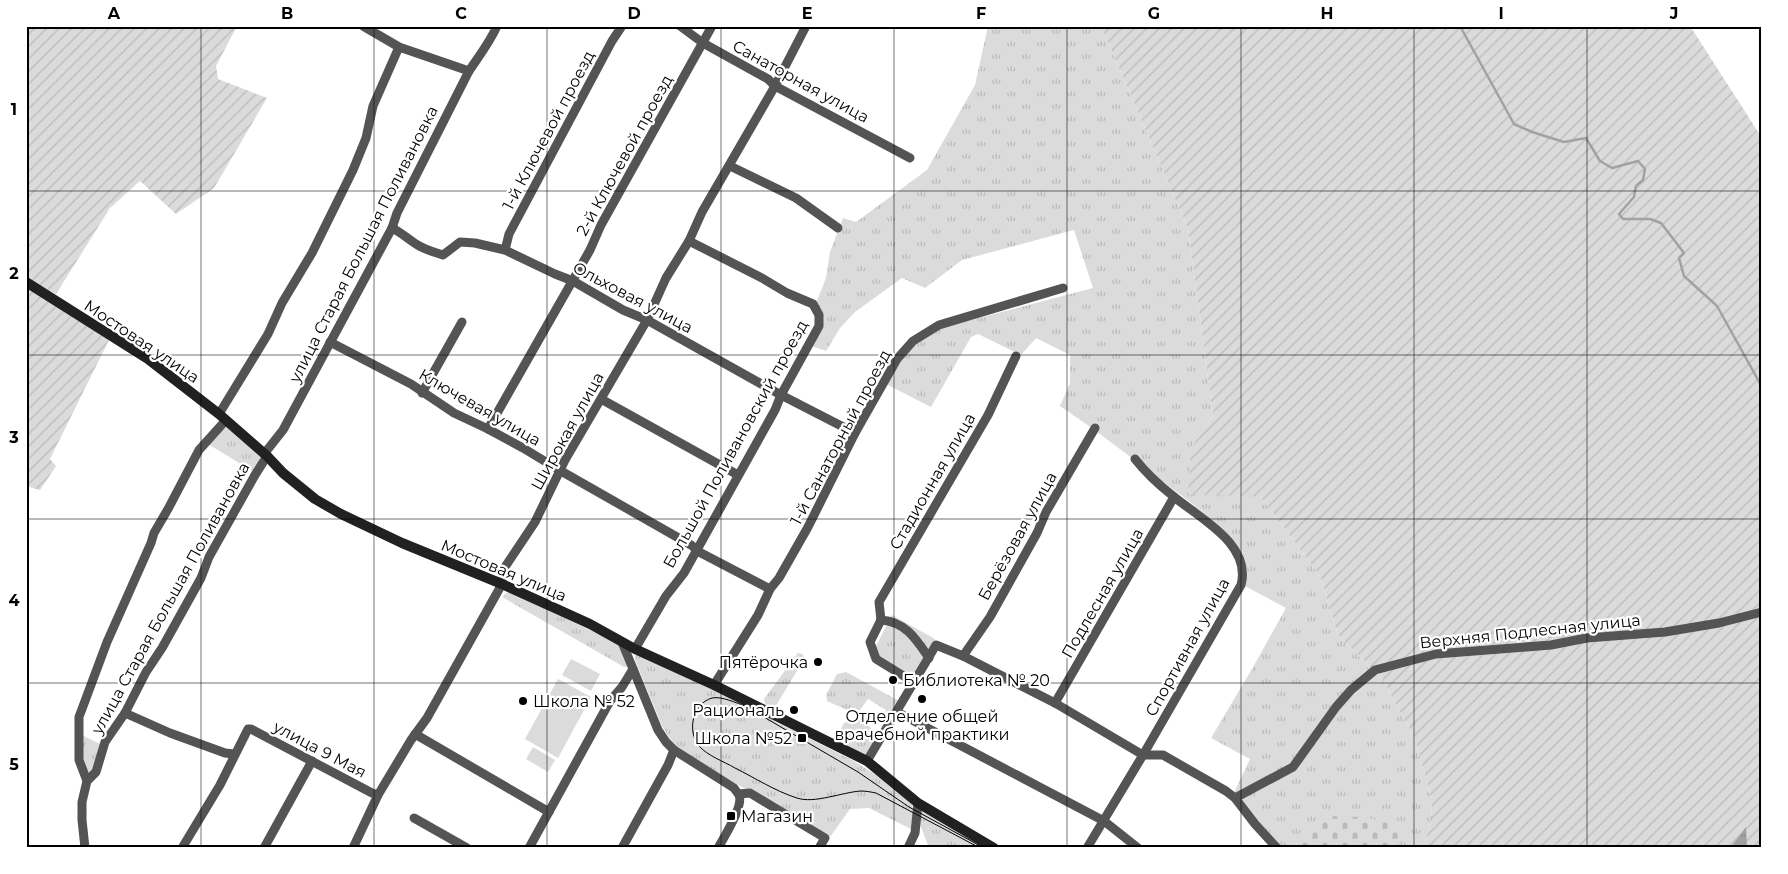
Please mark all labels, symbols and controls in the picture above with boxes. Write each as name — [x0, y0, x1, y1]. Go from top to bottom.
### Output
text: A — [107, 4, 121, 23]
text: B — [281, 4, 293, 23]
text: C — [455, 4, 467, 23]
text: D — [627, 4, 641, 23]
text: E — [802, 4, 812, 23]
text: F — [976, 4, 986, 23]
text: G — [1148, 4, 1160, 23]
text: H — [1321, 4, 1333, 23]
text: I — [1498, 4, 1504, 23]
text: J — [1669, 4, 1678, 23]
street label: Санаторная улица — [729, 36, 872, 127]
street label: 1-й Ключевой проезд — [498, 47, 598, 213]
street label: 2-й Ключевой проезд — [572, 72, 677, 239]
text: 1 — [11, 100, 17, 119]
street label: улица Старая Большая Поливановка — [285, 103, 442, 387]
street label: Ольховая улица — [570, 258, 696, 337]
text: 2 — [9, 264, 19, 283]
street label: Мостовая улица — [81, 296, 203, 387]
street label: Большой Поливановский проезд — [659, 317, 812, 572]
street label: 1-й Санаторный проезд — [786, 346, 895, 528]
street label: Ключевая улица — [416, 365, 544, 450]
street label: Широкая улица — [527, 369, 608, 494]
street label: Стадионная улица — [886, 410, 979, 553]
text: 3 — [8, 428, 19, 447]
street label: улица Старая Большая Поливановка — [87, 459, 253, 738]
street label: Берёзовая улица — [974, 469, 1061, 604]
street label: Подлесная улица — [1058, 525, 1147, 662]
street label: Мостовая улица — [438, 535, 570, 606]
street label: Спортивная улица — [1141, 575, 1233, 720]
text: 4 — [8, 591, 20, 610]
street label: Верхняя Подлесная улица — [1419, 610, 1641, 653]
place label: Пятёрочка — [719, 653, 808, 672]
marker: Пятёрочка — [812, 656, 824, 668]
place label: Библиотека № 20 — [903, 671, 1050, 690]
marker: Библиотека № 20 — [887, 674, 899, 686]
place label: Школа № 52 — [533, 692, 635, 711]
marker: Отделение общей врачебной практики — [916, 693, 928, 705]
marker: Школа № 52 — [517, 695, 529, 707]
place label: Рациональ — [692, 701, 784, 720]
marker: Рациональ — [788, 704, 800, 716]
place label: Отделение общей врачебной практики — [834, 707, 1010, 744]
street label: улица 9 Мая — [269, 717, 369, 782]
place label: Школа №52 — [694, 729, 792, 748]
marker: Школа №52 — [796, 732, 808, 744]
text: 5 — [9, 755, 19, 774]
place label: Магазин — [741, 807, 813, 826]
marker: Магазин — [725, 810, 737, 822]

